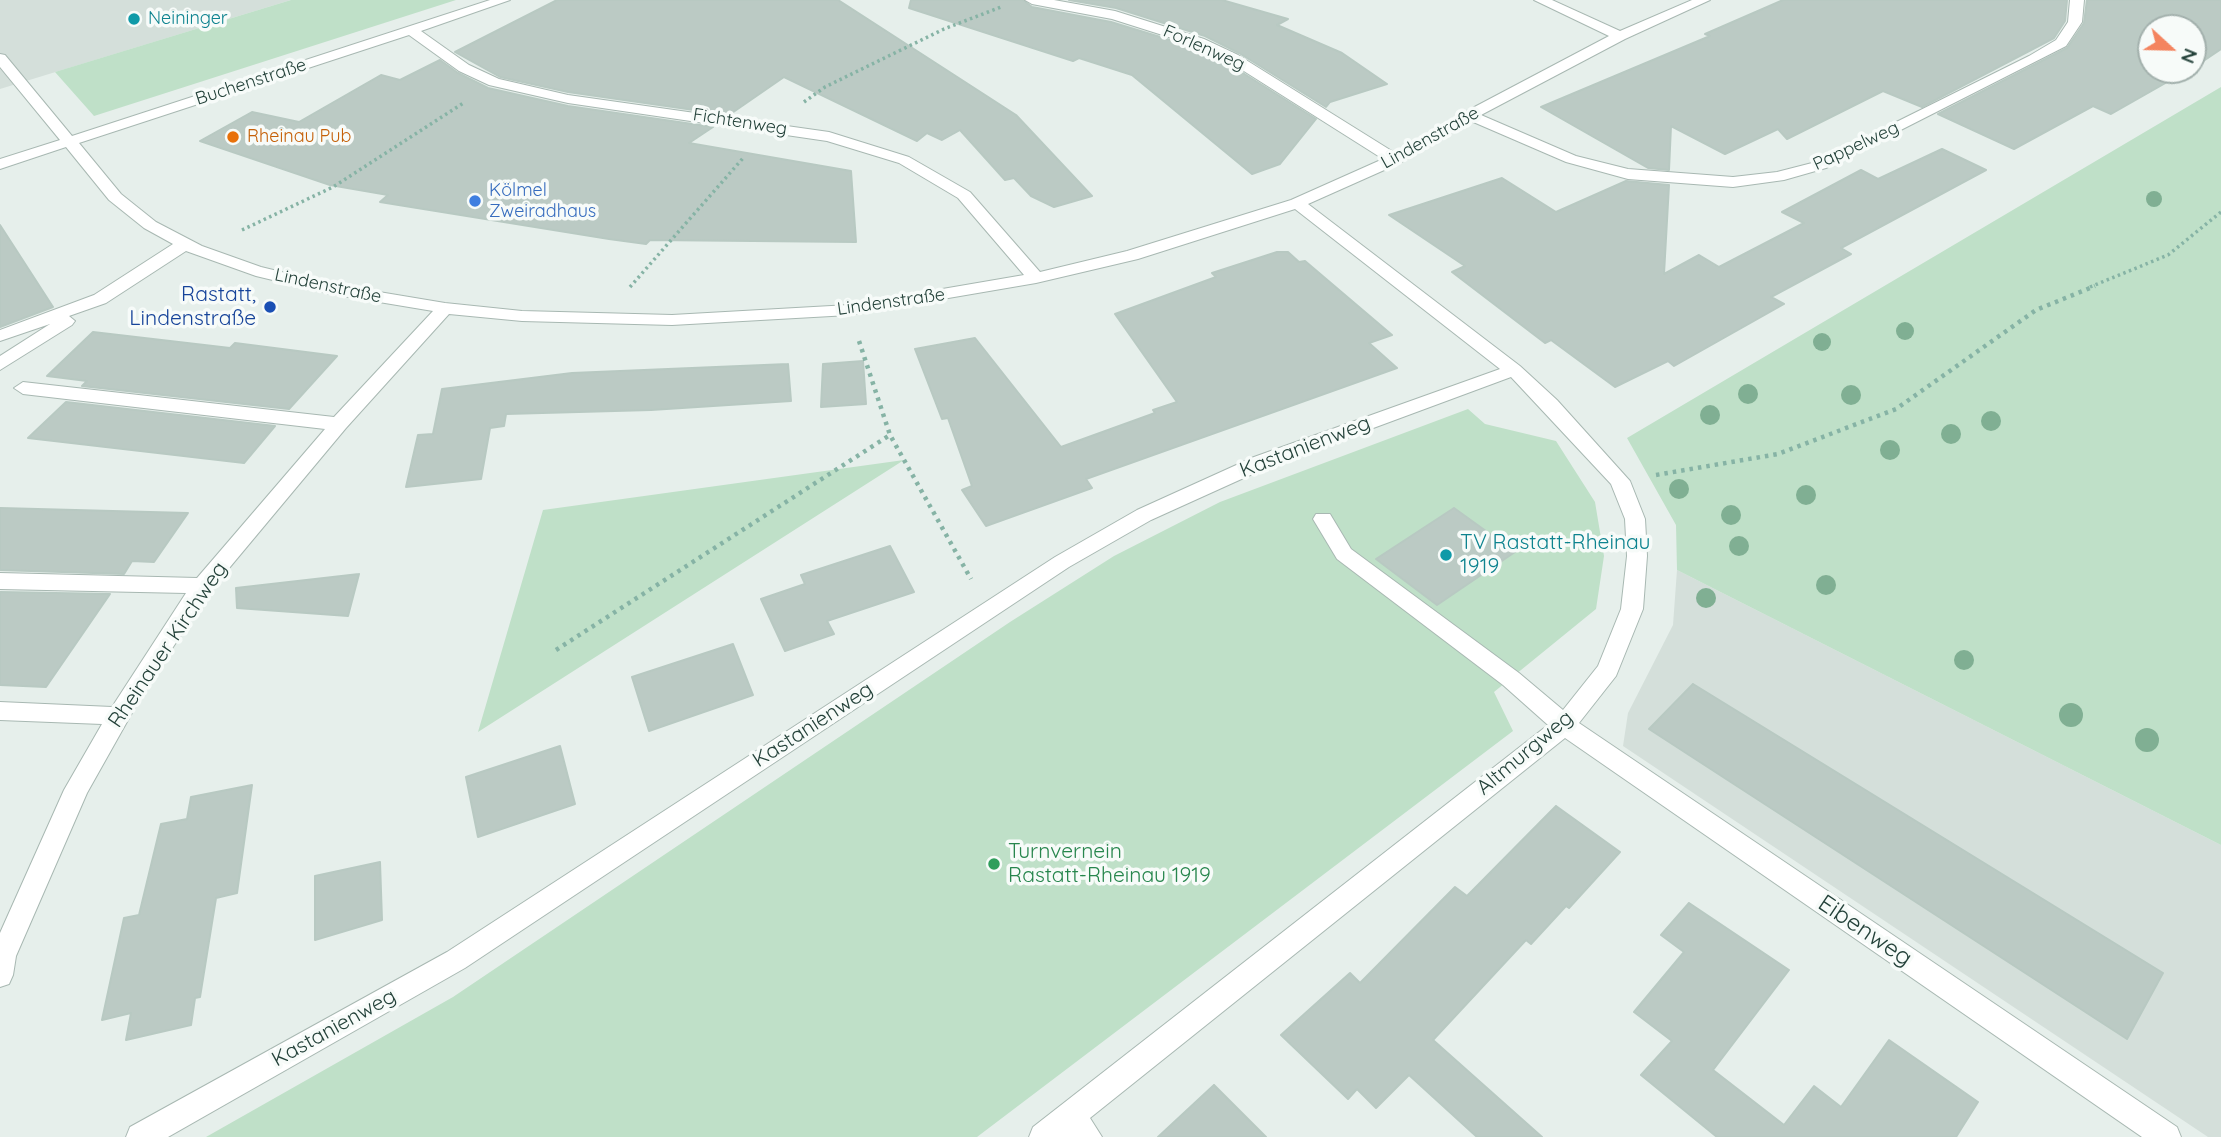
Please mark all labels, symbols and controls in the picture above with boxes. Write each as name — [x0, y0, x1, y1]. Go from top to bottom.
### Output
place label: Neininger — [148, 8, 228, 30]
marker: Neininger — [126, 11, 142, 27]
north arrow — [2137, 14, 2207, 84]
street label: Forlenweg — [1160, 20, 1248, 76]
text: N — [2176, 45, 2203, 67]
street label: Buchenstraße — [193, 54, 309, 110]
street label: Lindenstraße — [1377, 102, 1483, 174]
street label: Fichtenweg — [691, 104, 789, 140]
street label: Pappelweg — [1810, 117, 1902, 175]
place label: Rheinau Pub — [247, 126, 351, 148]
marker: Rheinau Pub — [225, 129, 241, 145]
place label: Kölmel Zweiradhaus — [489, 180, 596, 222]
marker: Kölmel Zweiradhaus — [467, 193, 483, 209]
street label: Lindenstraße — [273, 264, 383, 308]
place label: Rastatt, Lindenstraße — [129, 282, 256, 332]
street label: Lindenstraße — [836, 284, 946, 320]
marker: Rastatt, Lindenstraße — [262, 299, 278, 315]
street label: Kastanienweg — [1236, 411, 1374, 483]
place label: TV Rastatt-Rheinau 1919 — [1460, 530, 1651, 580]
marker: TV Rastatt-Rheinau 1919 — [1438, 547, 1454, 563]
street label: Rheinauer Kirchweg — [103, 557, 233, 733]
street label: Kastanienweg — [748, 677, 878, 773]
street label: Altmurgweg — [1472, 705, 1578, 801]
place label: Turnvernein Rastatt-Rheinau 1919 — [1008, 839, 1211, 889]
marker: Turnvernein Rastatt-Rheinau 1919 — [986, 856, 1002, 872]
street label: Eibenweg — [1813, 889, 1917, 973]
street label: Kastanienweg — [268, 984, 400, 1072]

